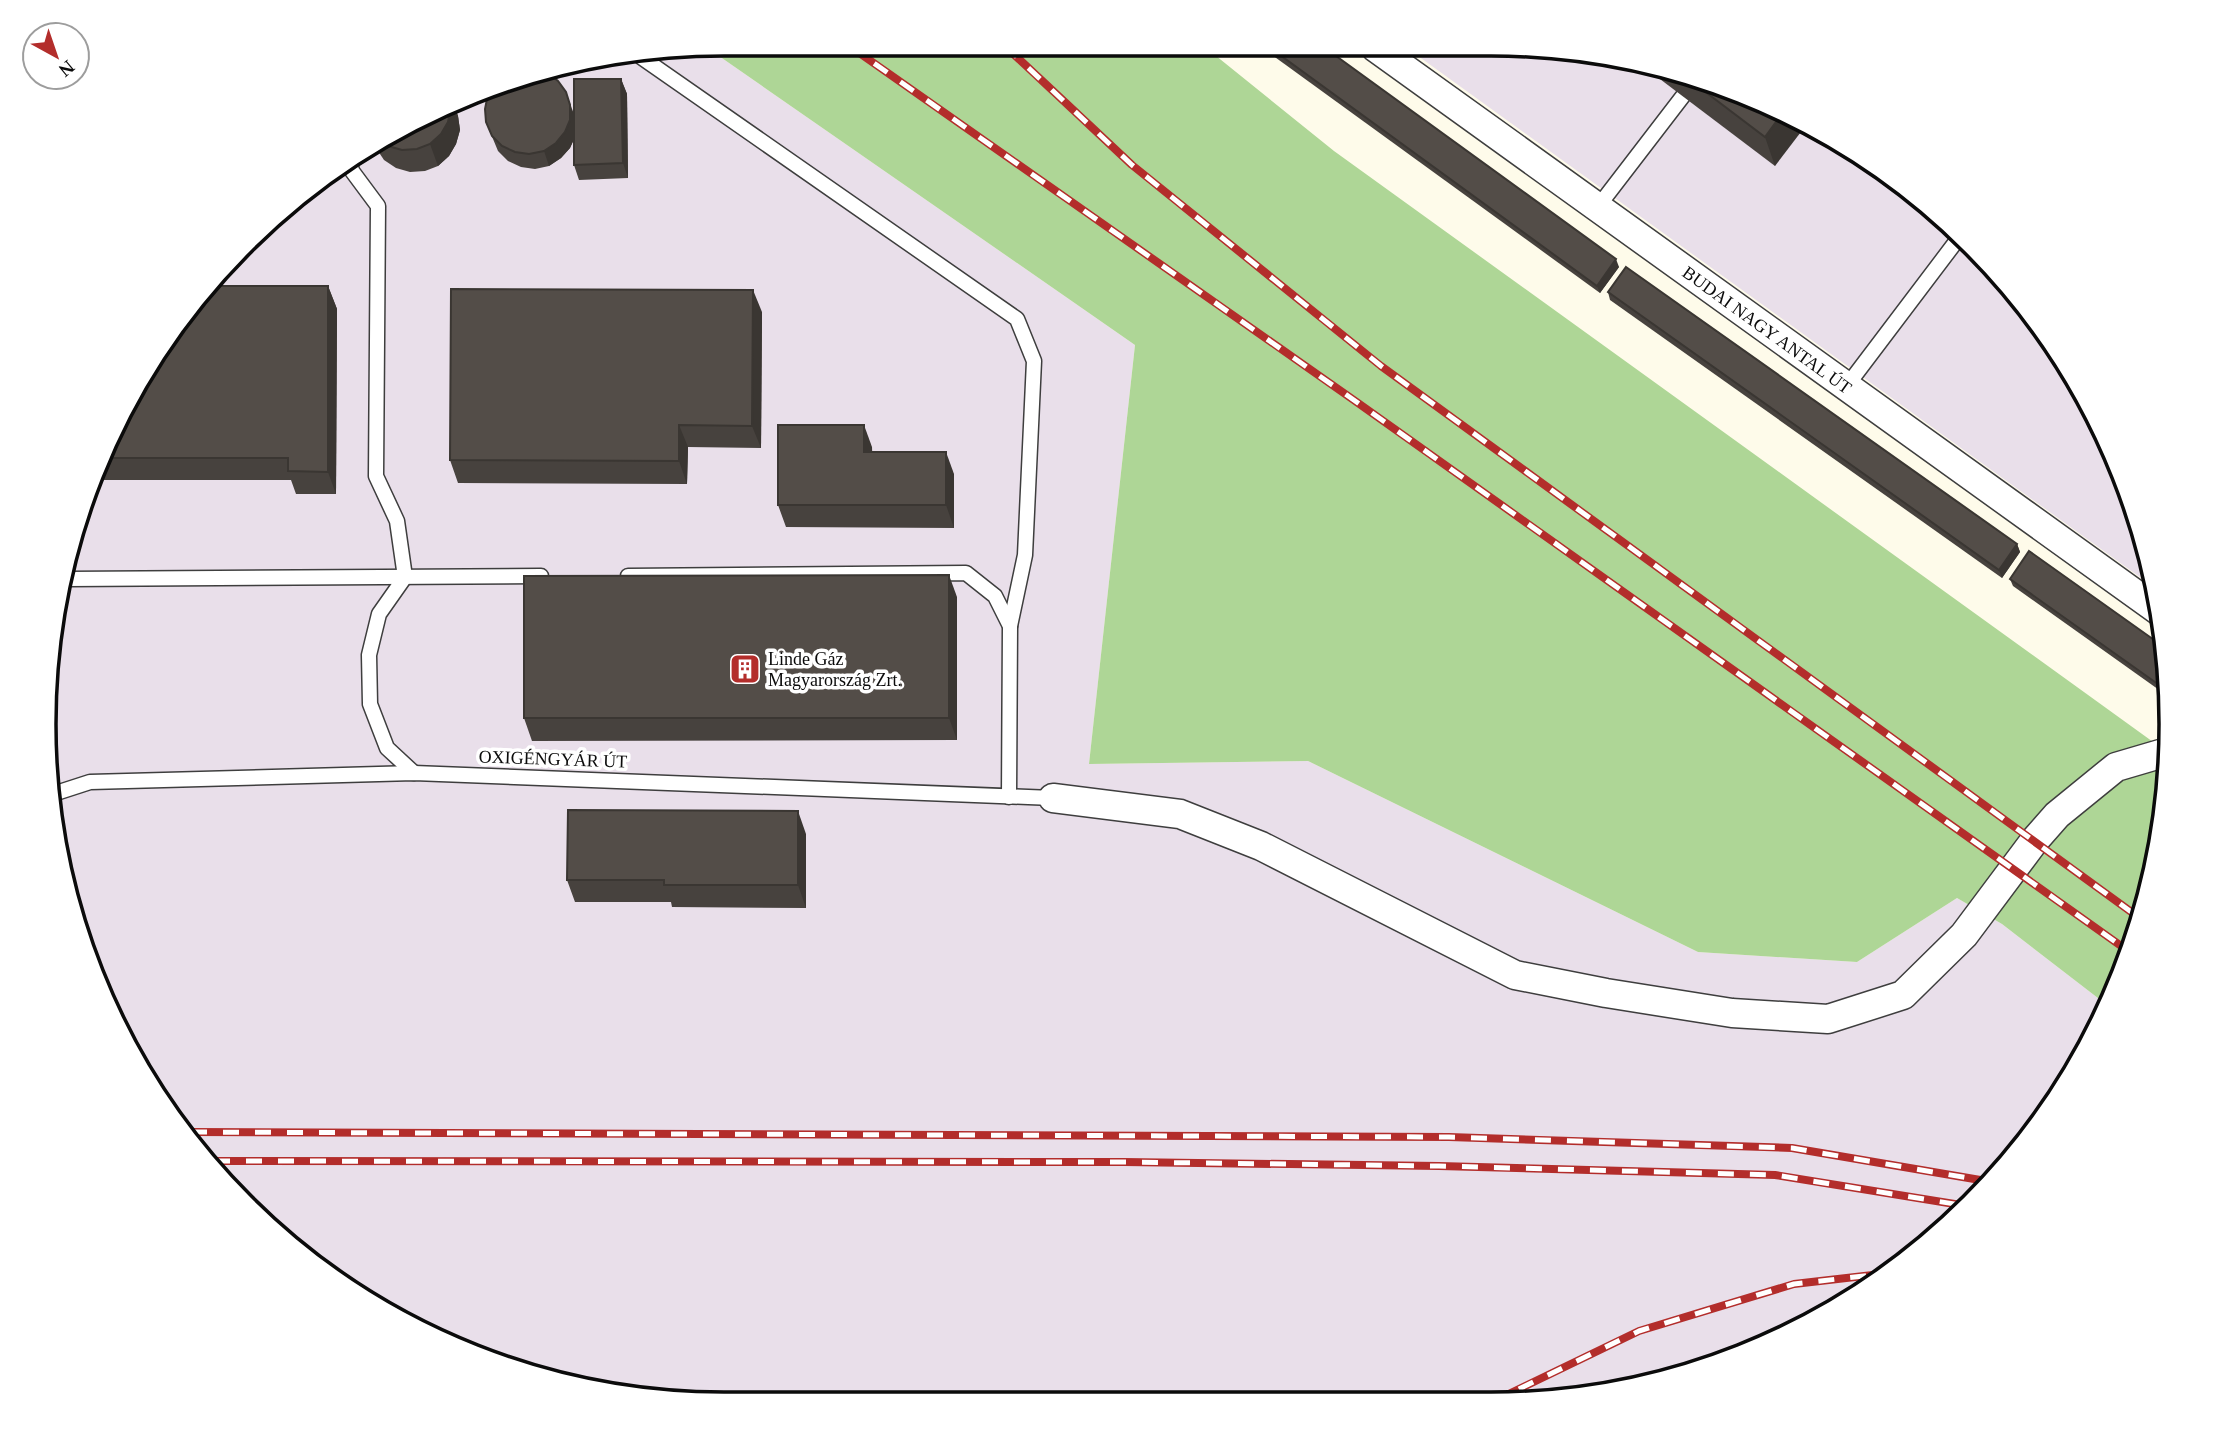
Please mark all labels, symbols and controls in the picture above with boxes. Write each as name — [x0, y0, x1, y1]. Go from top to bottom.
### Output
north arrow — [21, 21, 91, 91]
text: N — [54, 56, 79, 81]
street label: BUDAI NAGY ANTAL ÚT — [1679, 261, 1856, 398]
place label: Linde Gáz Magyarország Zrt. — [768, 649, 902, 690]
building icon: Linde Gáz Magyarország Zrt. — [728, 652, 762, 686]
street label: OXIGÉNGYÁR ÚT — [478, 745, 628, 772]

